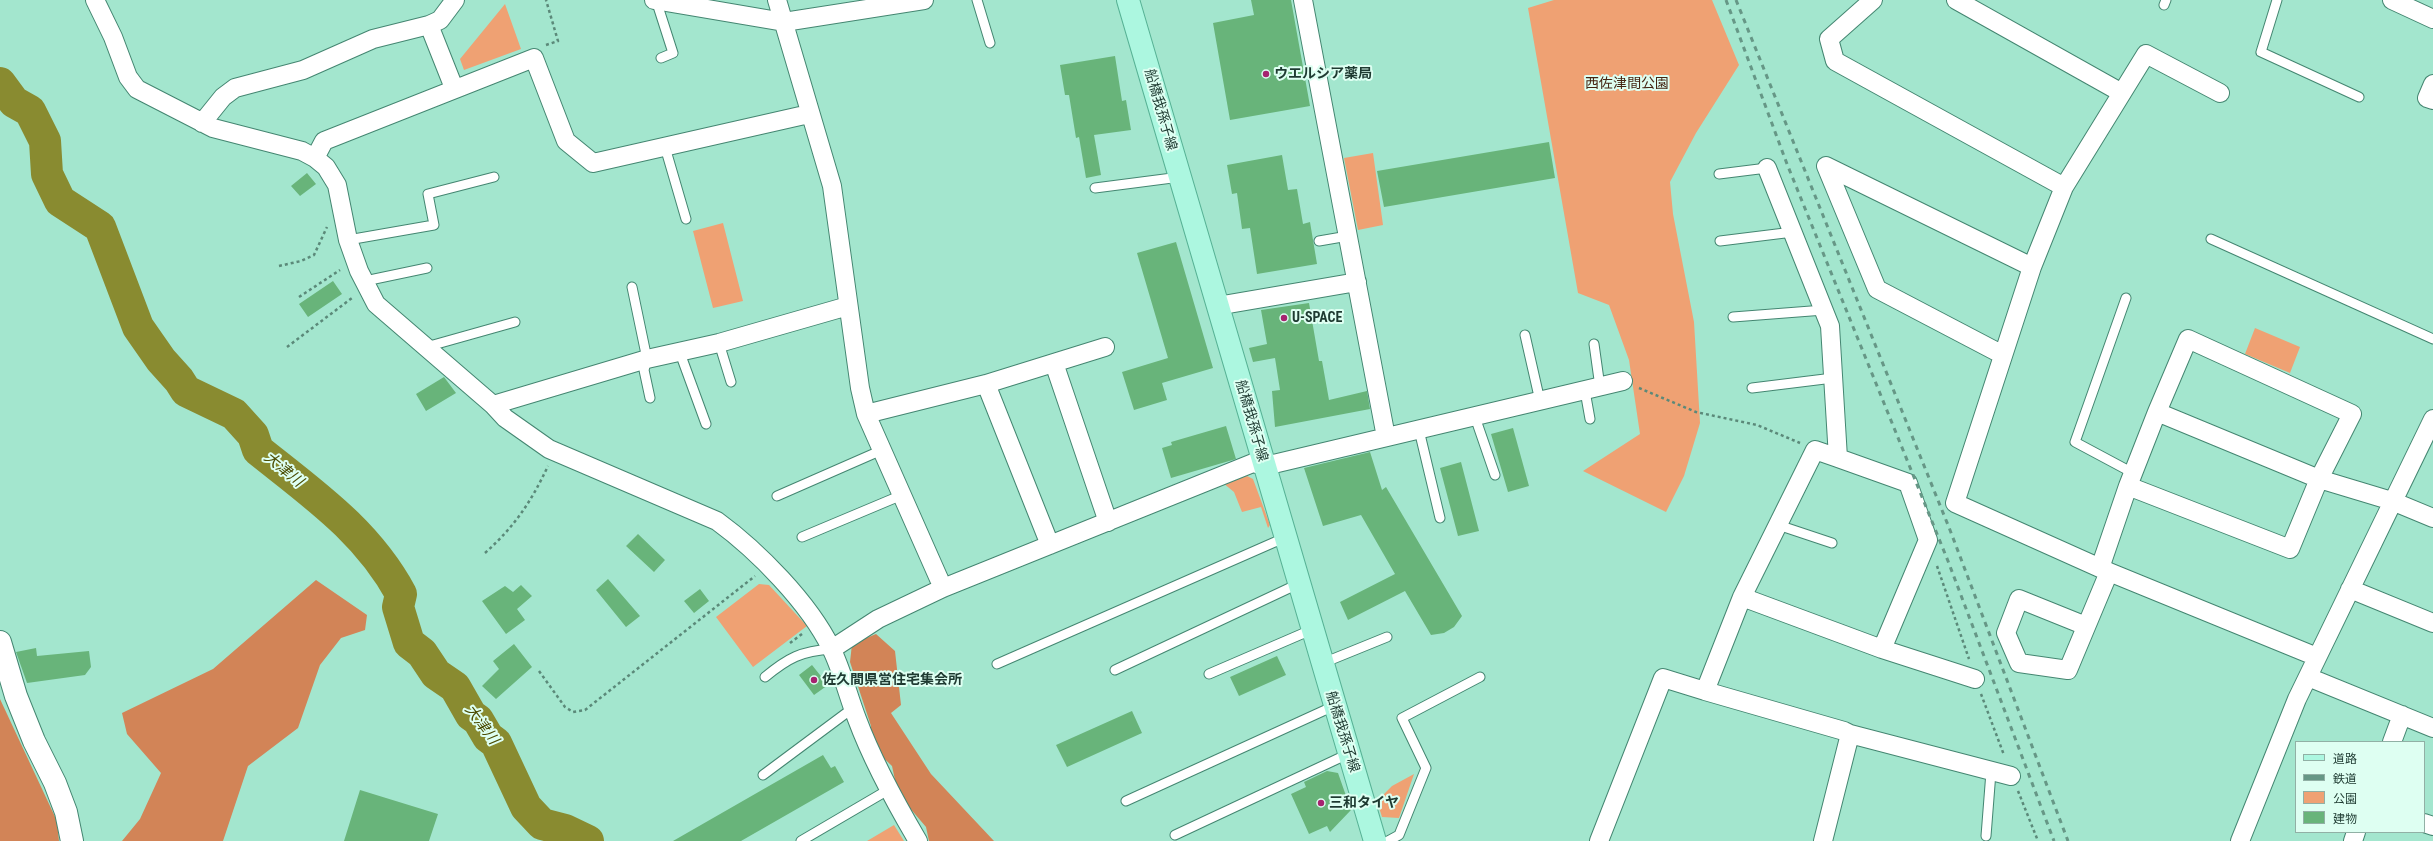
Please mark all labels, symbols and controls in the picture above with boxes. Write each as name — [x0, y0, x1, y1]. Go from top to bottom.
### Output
place label: ウエルシア薬局 — [1274, 66, 1372, 82]
street label: 船橋我孫子線 — [1140, 67, 1180, 153]
marker: ウエルシア薬局 — [1261, 69, 1271, 79]
park label: 西佐津間公園 — [1585, 76, 1669, 92]
place label: U-SPACE — [1292, 310, 1342, 326]
marker: U-SPACE — [1279, 313, 1289, 323]
street label: 船橋我孫子線 — [1231, 378, 1271, 464]
water label: 大津川 — [260, 449, 306, 491]
place label: 佐久間県営住宅集会所 — [822, 672, 962, 688]
marker: 佐久間県営住宅集会所 — [809, 675, 819, 685]
street label: 船橋我孫子線 — [1322, 689, 1362, 775]
water label: 大津川 — [460, 702, 502, 748]
legend — [2295, 741, 2425, 833]
text: 道路 — [2333, 752, 2357, 766]
text: 鉄道 — [2333, 772, 2357, 786]
text: 公園 — [2333, 792, 2357, 806]
place label: 三和タイヤ — [1329, 795, 1399, 811]
marker: 三和タイヤ — [1316, 798, 1326, 808]
text: 建物 — [2333, 812, 2357, 826]

